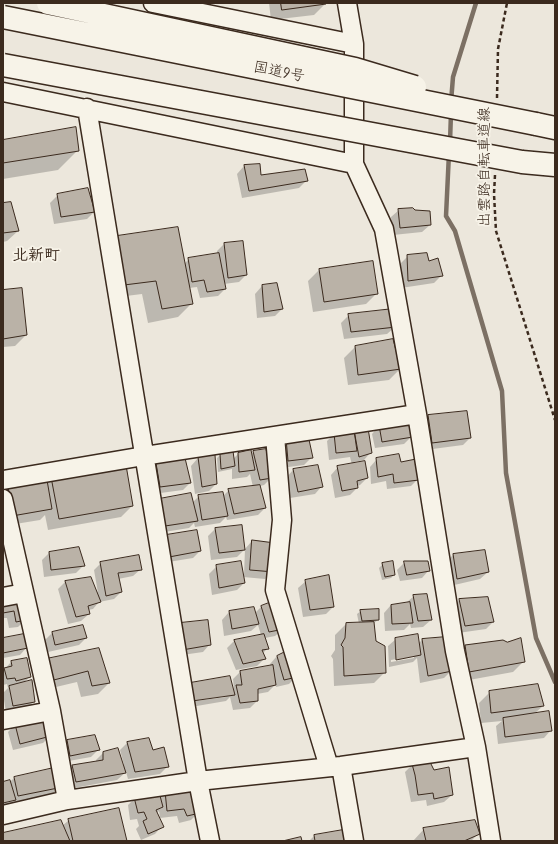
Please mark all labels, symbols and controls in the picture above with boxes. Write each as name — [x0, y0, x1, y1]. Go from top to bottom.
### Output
street label: 国道9号 — [252, 59, 306, 87]
street label: 出雲路自転車道線 — [477, 107, 495, 227]
district label: 北新町 — [12, 247, 60, 267]

